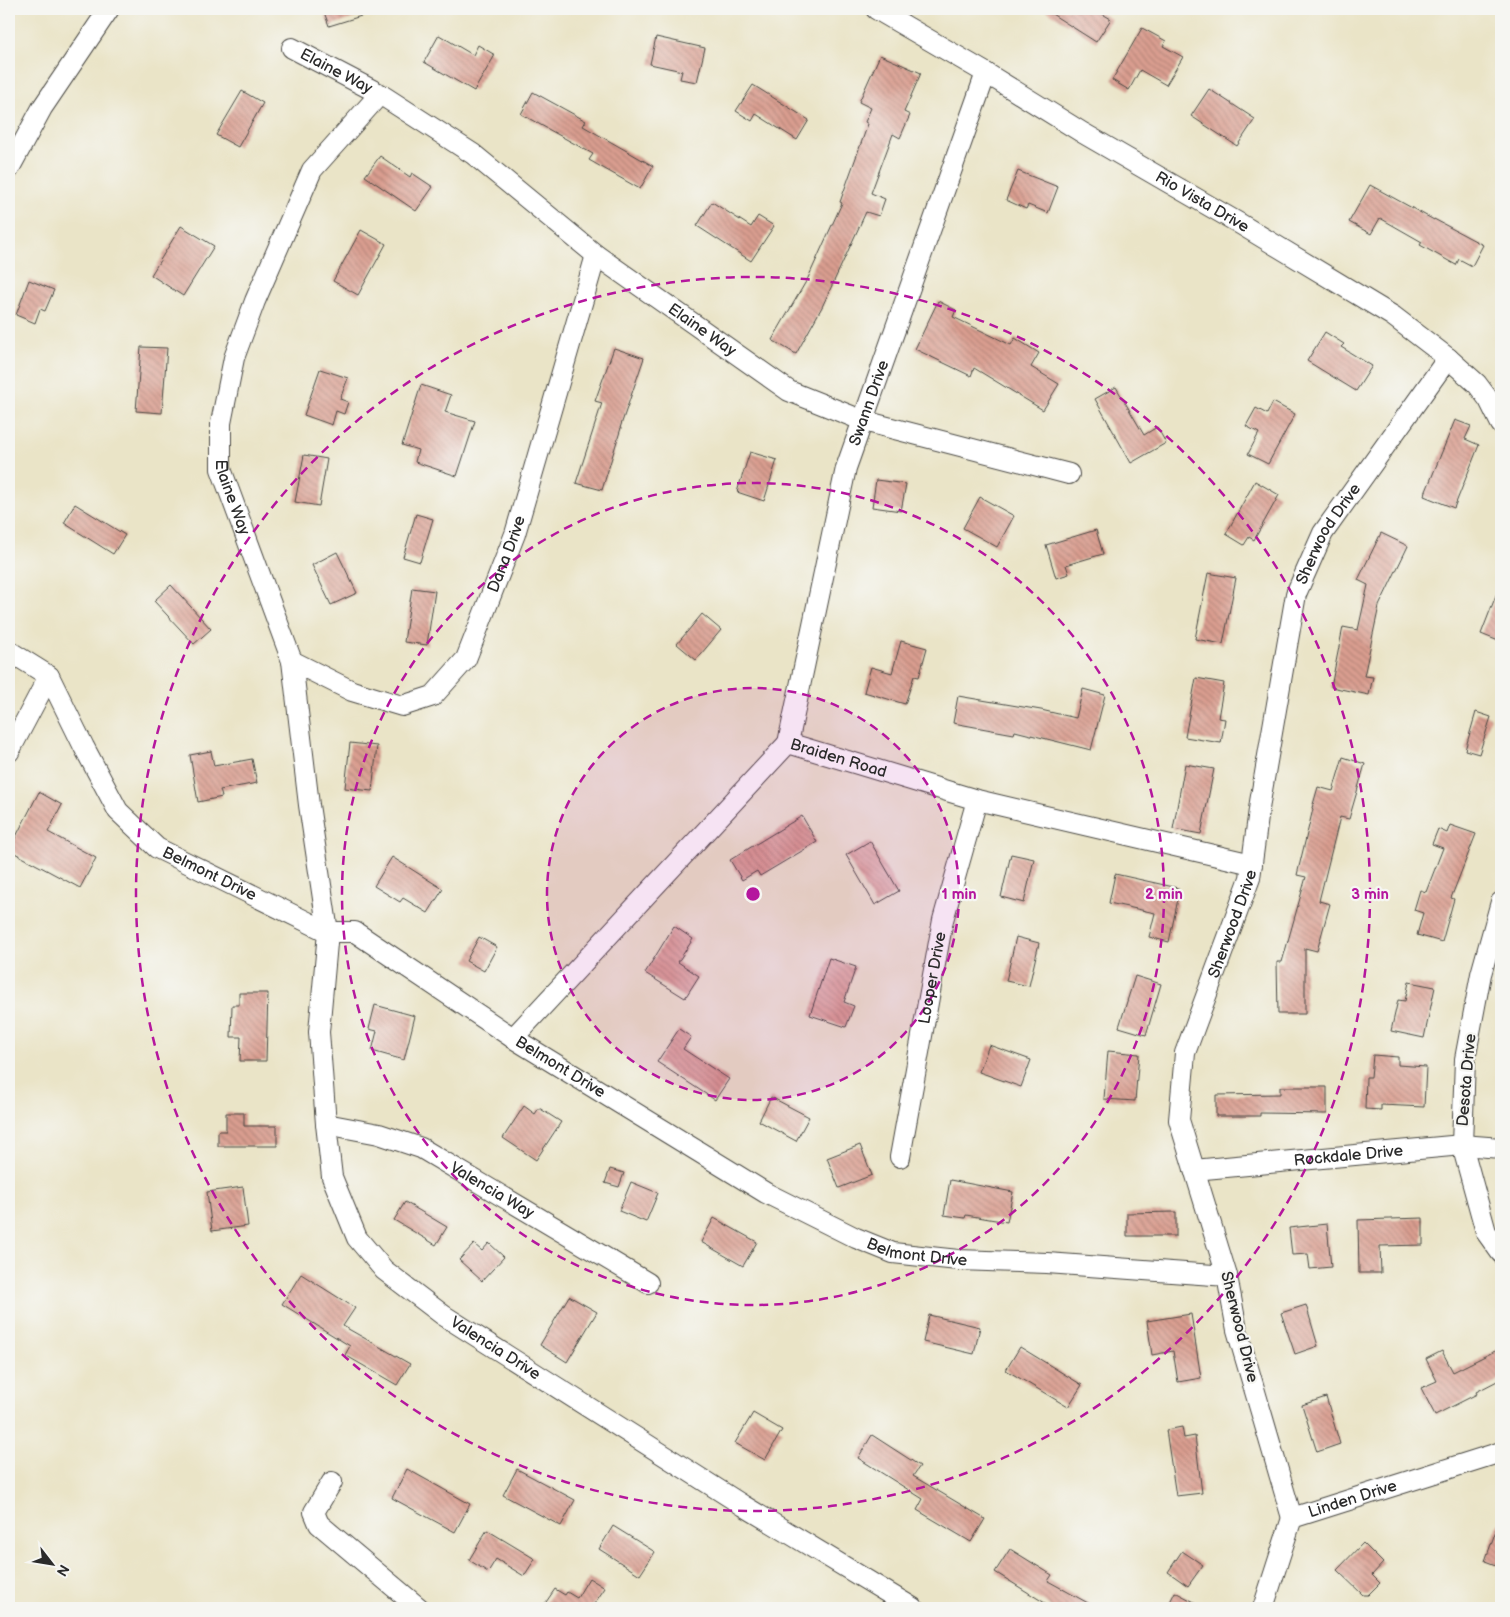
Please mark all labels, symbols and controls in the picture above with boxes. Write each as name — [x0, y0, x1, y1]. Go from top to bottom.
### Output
street label: Elaine Way — [297, 44, 376, 98]
street label: Rio Vista Drive — [1152, 167, 1253, 237]
street label: Elaine Way — [664, 299, 741, 361]
street label: Swann Drive — [845, 357, 893, 448]
street label: Elaine Way — [212, 460, 254, 538]
street label: Sherwood Drive — [1292, 479, 1365, 587]
street label: Dana Drive — [484, 513, 529, 595]
street label: Braiden Road — [788, 735, 889, 782]
street label: Belmont Drive — [159, 843, 260, 905]
street label: Sherwood Drive — [1204, 868, 1261, 981]
centre of rings — [744, 885, 762, 903]
text: 1 min — [941, 885, 977, 904]
text: 2 min — [1145, 885, 1183, 904]
text: 3 min — [1351, 885, 1389, 904]
street label: Looper Drive — [915, 930, 950, 1026]
street label: Belmont Drive — [512, 1032, 609, 1102]
street label: Desota Drive — [1453, 1032, 1481, 1127]
street label: Rockdale Drive — [1293, 1141, 1404, 1170]
street label: Valencia Way — [447, 1158, 538, 1223]
street label: Belmont Drive — [864, 1234, 968, 1270]
street label: Sherwood Drive — [1216, 1270, 1262, 1385]
street label: Valencia Drive — [447, 1313, 544, 1384]
street label: Linden Drive — [1306, 1476, 1400, 1522]
north arrow — [28, 1540, 78, 1590]
text: N — [53, 1562, 73, 1579]

